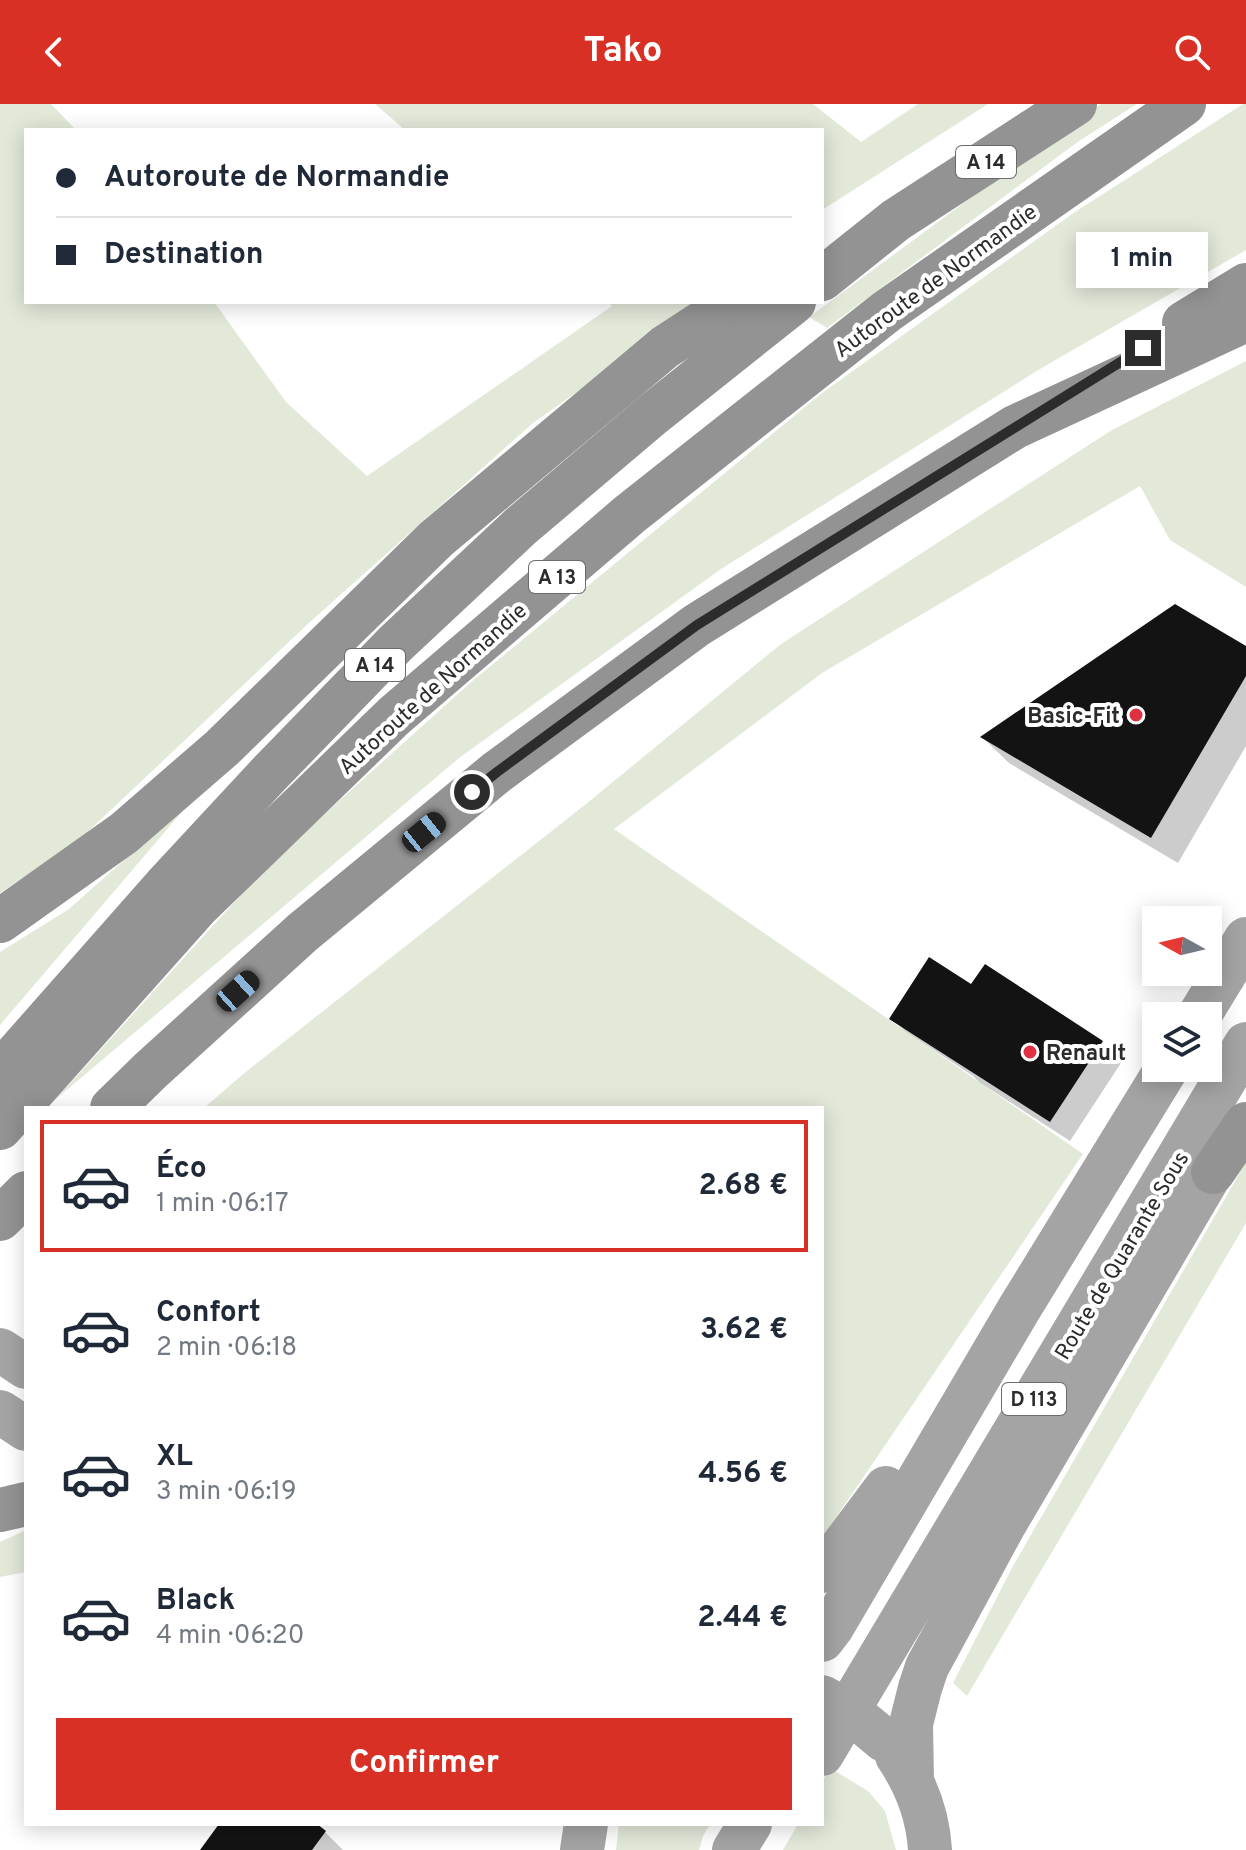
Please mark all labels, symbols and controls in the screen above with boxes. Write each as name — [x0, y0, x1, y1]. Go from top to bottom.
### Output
text: Tako — [583, 29, 663, 75]
icon: back — [32, 30, 76, 74]
icon: search — [1170, 30, 1214, 74]
road number: A 14 — [956, 146, 1016, 178]
text: Autoroute de Normandie — [104, 160, 450, 197]
street label: Autoroute de Normandie — [830, 199, 1043, 365]
callout: 1 min — [1077, 232, 1209, 288]
text: Destination — [104, 237, 263, 274]
text: 1 min — [1111, 243, 1173, 276]
route end — [1125, 330, 1161, 366]
road number: A 13 — [529, 561, 585, 593]
street label: Autoroute de Normandie — [334, 598, 533, 782]
road number: A 14 — [345, 649, 405, 681]
place label: Basic-Fit — [1027, 704, 1120, 731]
marker: Basic-Fit — [1127, 706, 1145, 724]
route start — [454, 774, 490, 810]
car — [398, 808, 450, 856]
north arrow — [1142, 906, 1222, 986]
map controls — [1142, 906, 1222, 1082]
car — [212, 966, 264, 1016]
button: layers — [1142, 1002, 1222, 1082]
place label: Renault — [1046, 1041, 1126, 1068]
marker: Renault — [1021, 1043, 1039, 1061]
street label: Route de Quarante Sous — [1050, 1147, 1196, 1365]
icon: car — [60, 1150, 132, 1222]
text: Éco — [156, 1151, 207, 1188]
text: 2.68 € — [699, 1168, 788, 1205]
text: 1 min · 06:17 — [156, 1188, 289, 1221]
icon: car — [60, 1294, 132, 1366]
text: Confort — [156, 1295, 261, 1332]
text: 3.62 € — [700, 1312, 788, 1349]
text: 2 min · 06:18 — [156, 1332, 297, 1365]
road number: D 113 — [1002, 1383, 1066, 1415]
icon: car — [60, 1438, 132, 1510]
text: XL — [156, 1439, 193, 1476]
text: 4.56 € — [698, 1456, 788, 1493]
text: 3 min · 06:19 — [156, 1476, 297, 1509]
icon: car — [60, 1582, 132, 1654]
text: Black — [156, 1583, 235, 1620]
text: 2.44 € — [697, 1600, 788, 1637]
text: 4 min · 06:20 — [156, 1620, 304, 1653]
button: Confirmer — [56, 1718, 792, 1810]

